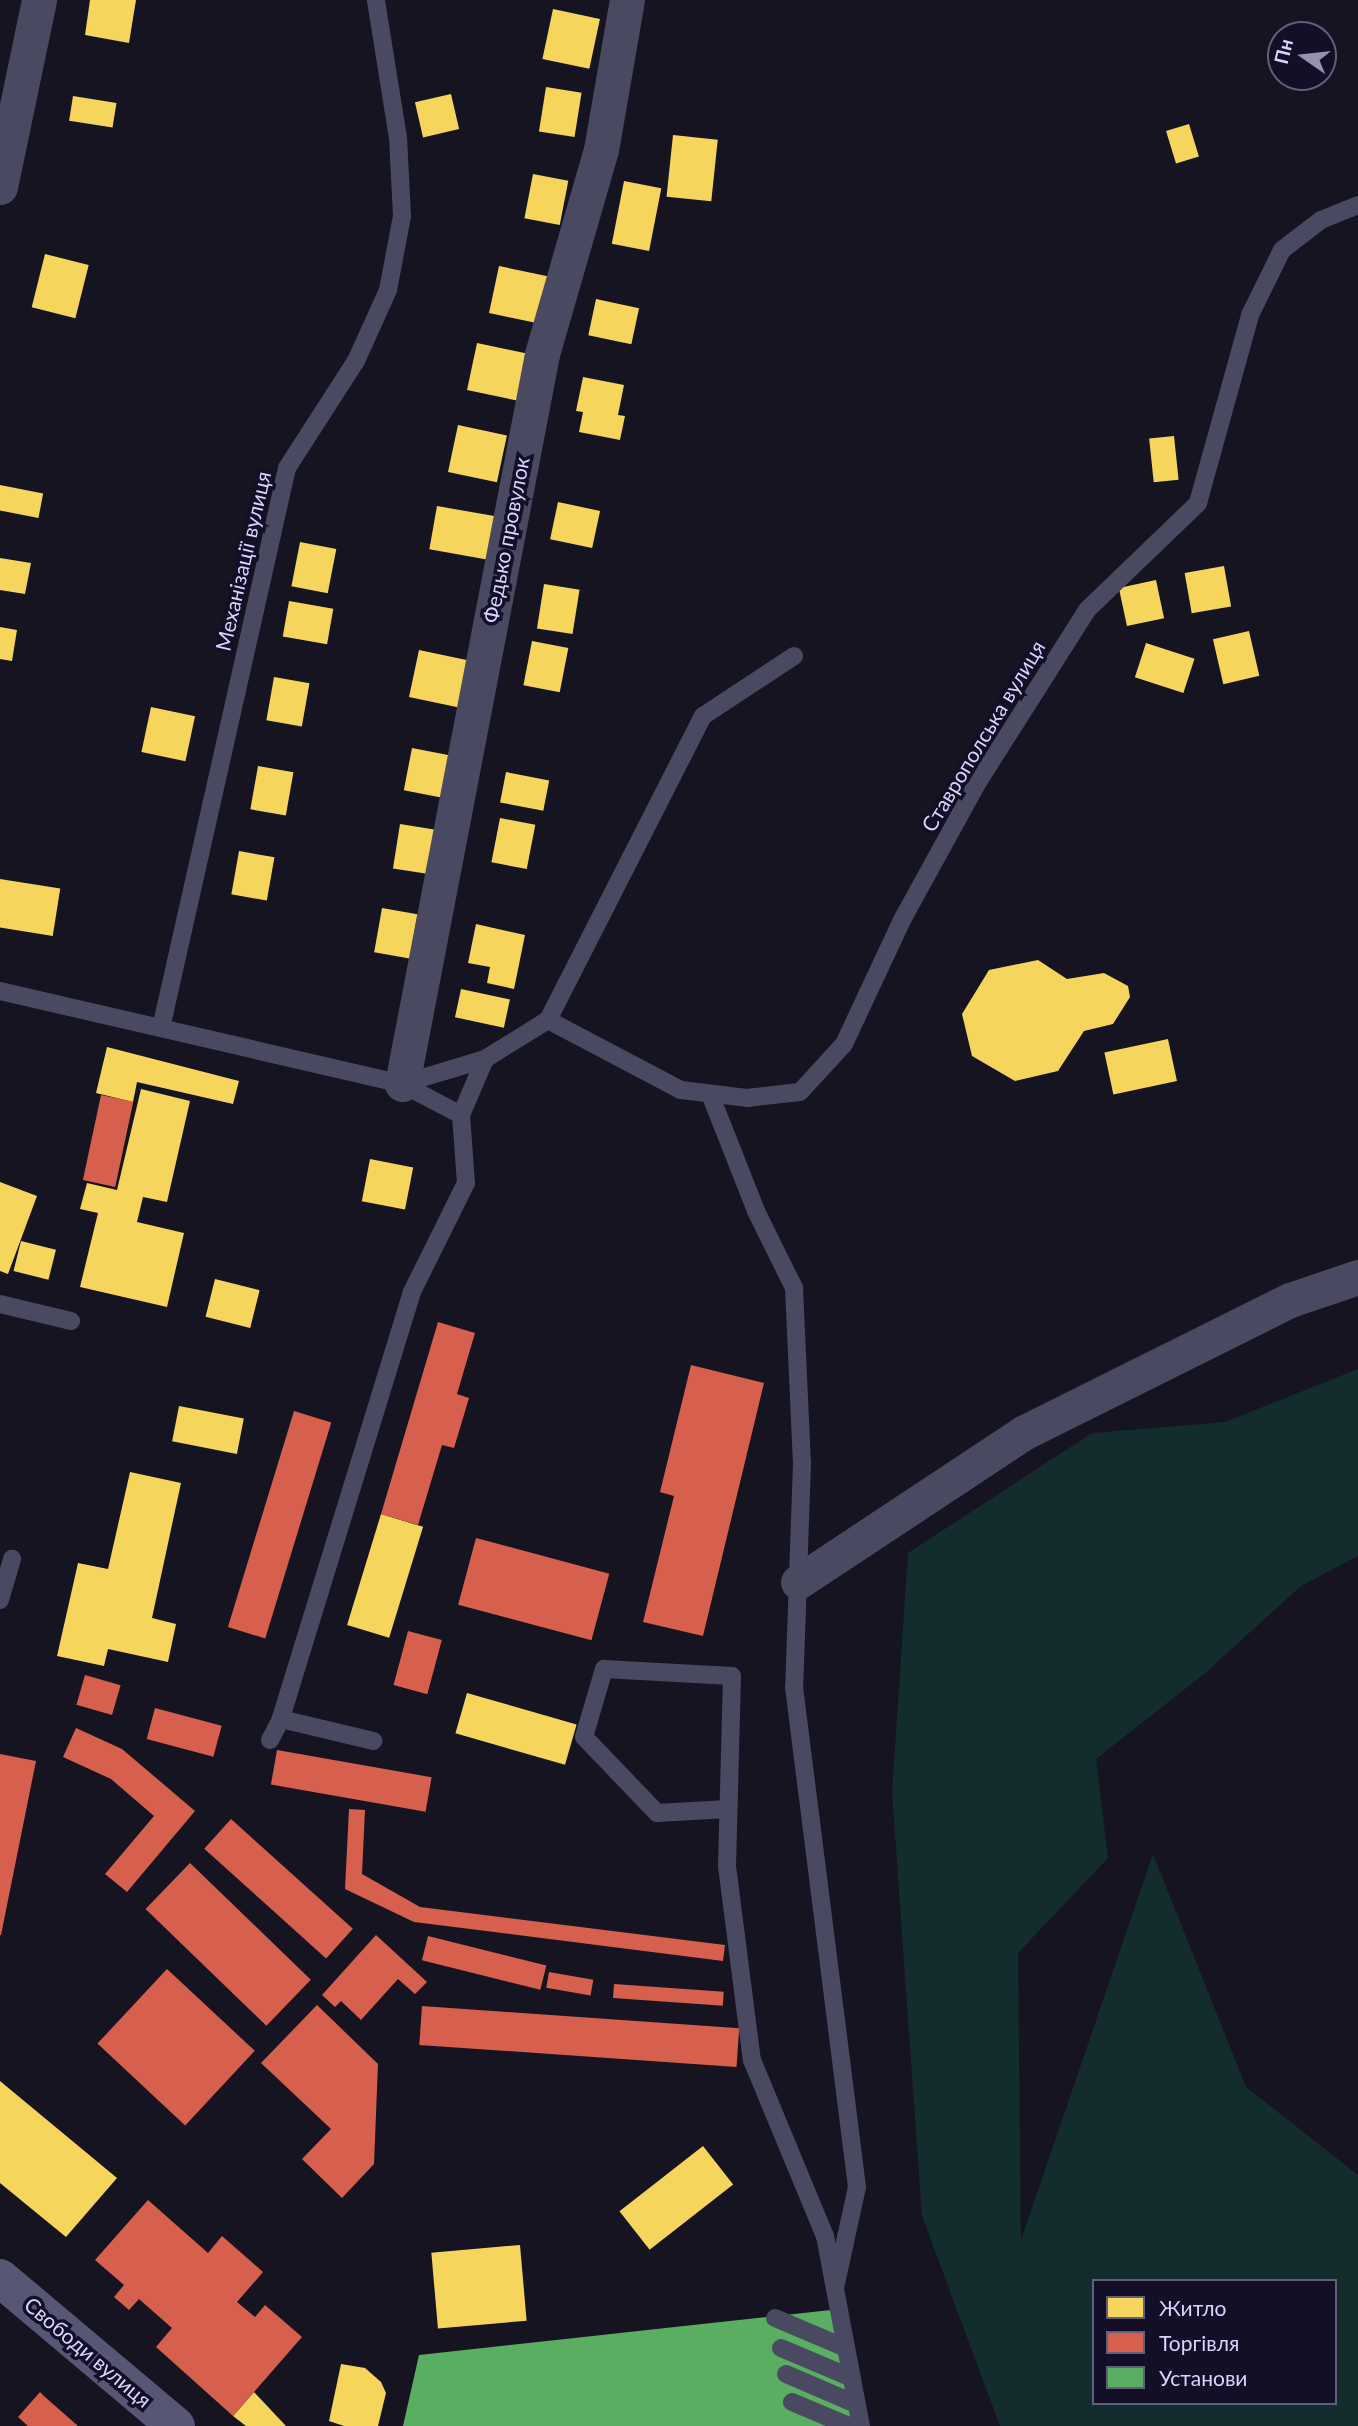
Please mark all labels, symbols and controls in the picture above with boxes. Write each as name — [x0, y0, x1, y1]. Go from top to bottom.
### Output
north arrow — [1267, 21, 1337, 91]
text: Пн — [1269, 36, 1297, 66]
street label: Федько провулок — [478, 455, 534, 625]
street label: Механізації вулиця — [210, 469, 276, 653]
street label: Ставрополська вулиця — [916, 636, 1050, 836]
legend — [1092, 2279, 1337, 2405]
street label: Свободи вулиця — [19, 2292, 157, 2412]
text: Житло — [1159, 2295, 1226, 2320]
text: Торгівля — [1159, 2330, 1239, 2355]
text: Установи — [1159, 2365, 1247, 2390]

